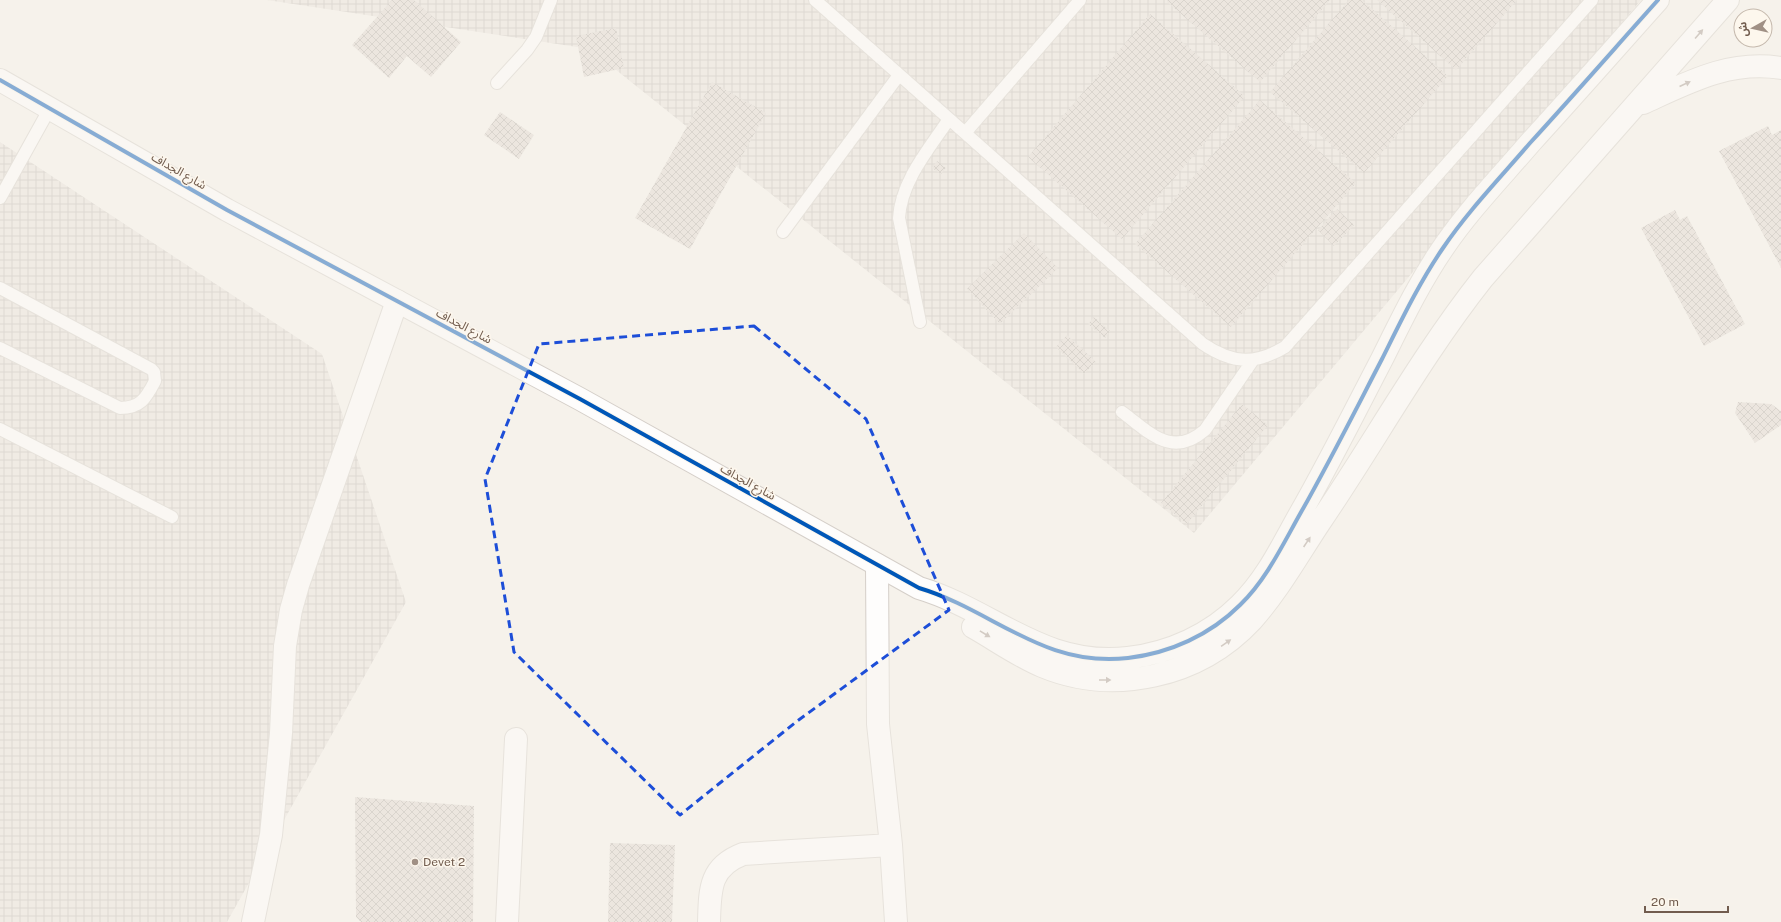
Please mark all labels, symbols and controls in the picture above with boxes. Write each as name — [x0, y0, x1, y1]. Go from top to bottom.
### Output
north arrow — [1733, 8, 1773, 48]
text: ش — [1736, 21, 1751, 38]
one-way arrow — [1694, 29, 1703, 39]
one-way arrow — [1679, 81, 1690, 87]
street label: شارع الجداف — [148, 150, 209, 194]
street label: شارع الجداف — [433, 306, 494, 348]
street label: شارع الجداف — [717, 461, 778, 505]
one-way arrow — [1303, 536, 1311, 547]
one-way arrow — [979, 630, 991, 637]
one-way arrow — [1221, 639, 1232, 647]
one-way arrow — [1099, 677, 1112, 683]
place label: Devet 2 — [423, 855, 465, 869]
marker: Devet 2 — [410, 857, 420, 867]
scale bar — [1645, 888, 1728, 914]
text: 20 m — [1651, 895, 1679, 909]

